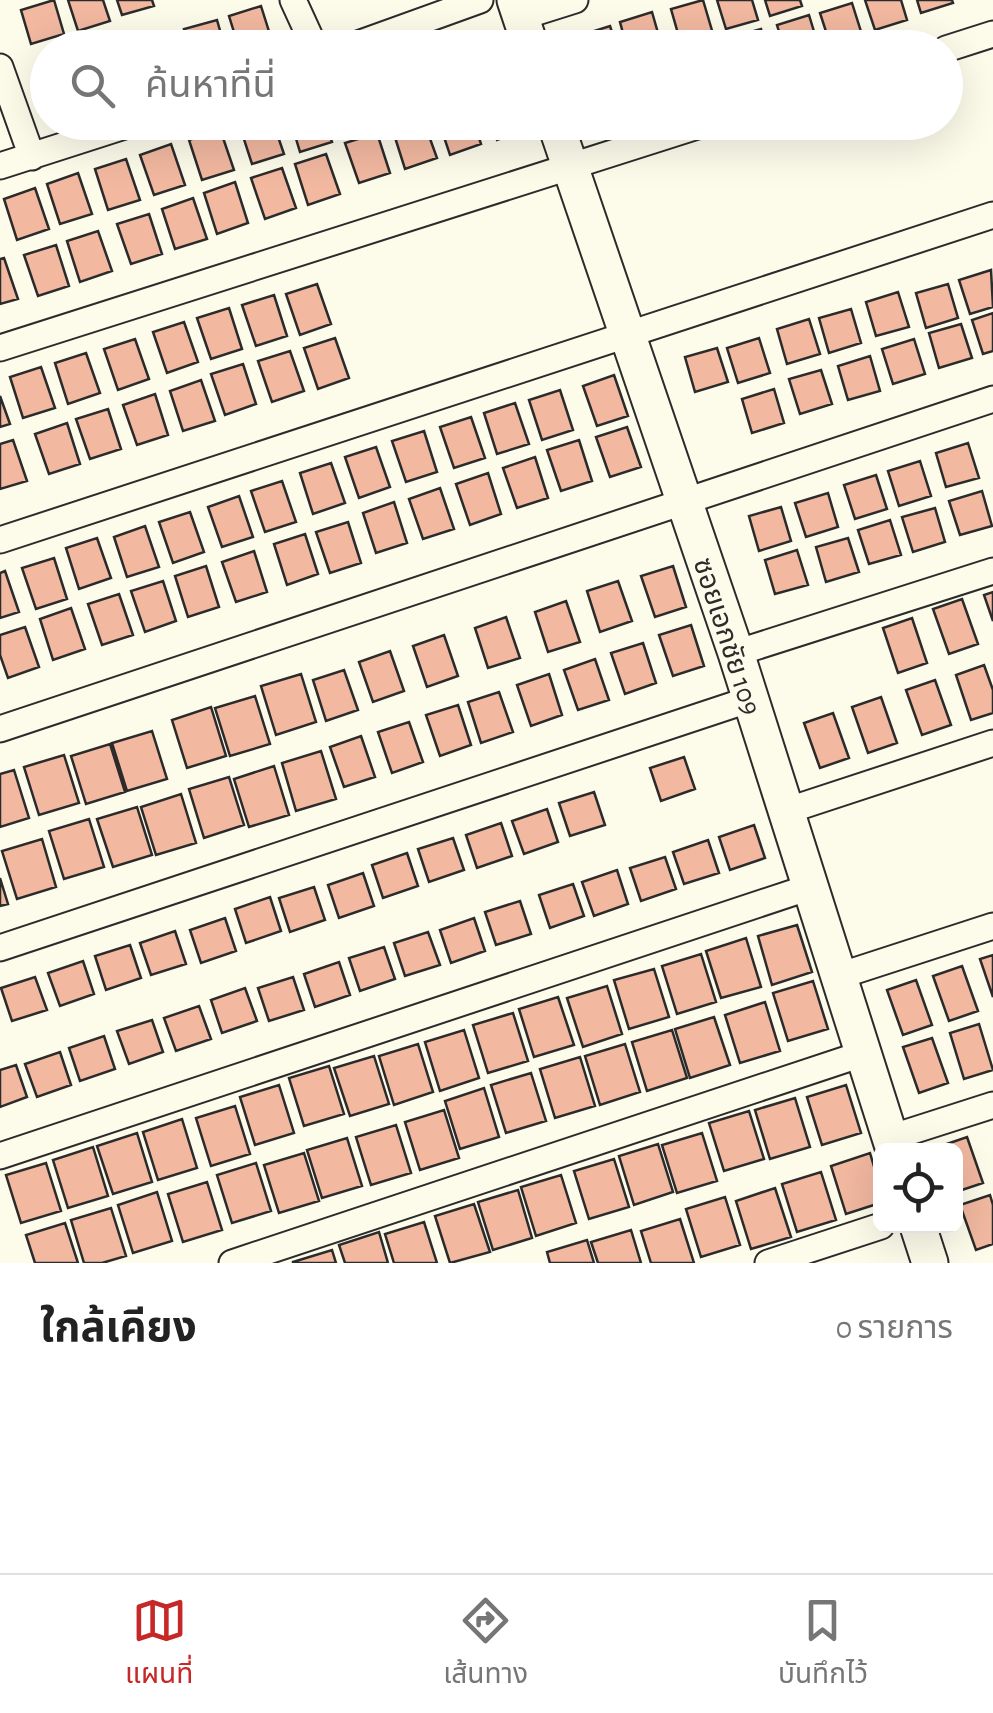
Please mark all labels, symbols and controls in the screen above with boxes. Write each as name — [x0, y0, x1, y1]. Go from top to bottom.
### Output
search box — [30, 30, 963, 140]
icon: search — [65, 58, 120, 113]
text: ค้นหาที่นี่ — [145, 67, 276, 105]
street label: ซอยเอกชัย 109 — [688, 554, 766, 719]
map controls — [873, 1143, 963, 1233]
button: locate — [873, 1143, 963, 1233]
text: ใกล้เคียง — [40, 1307, 197, 1349]
text: 0 รายการ — [835, 1312, 953, 1344]
tab: แผนที่ — [125, 1593, 193, 1696]
tab: เส้นทาง — [443, 1593, 528, 1696]
tab: บันทึกไว้ — [778, 1593, 868, 1696]

